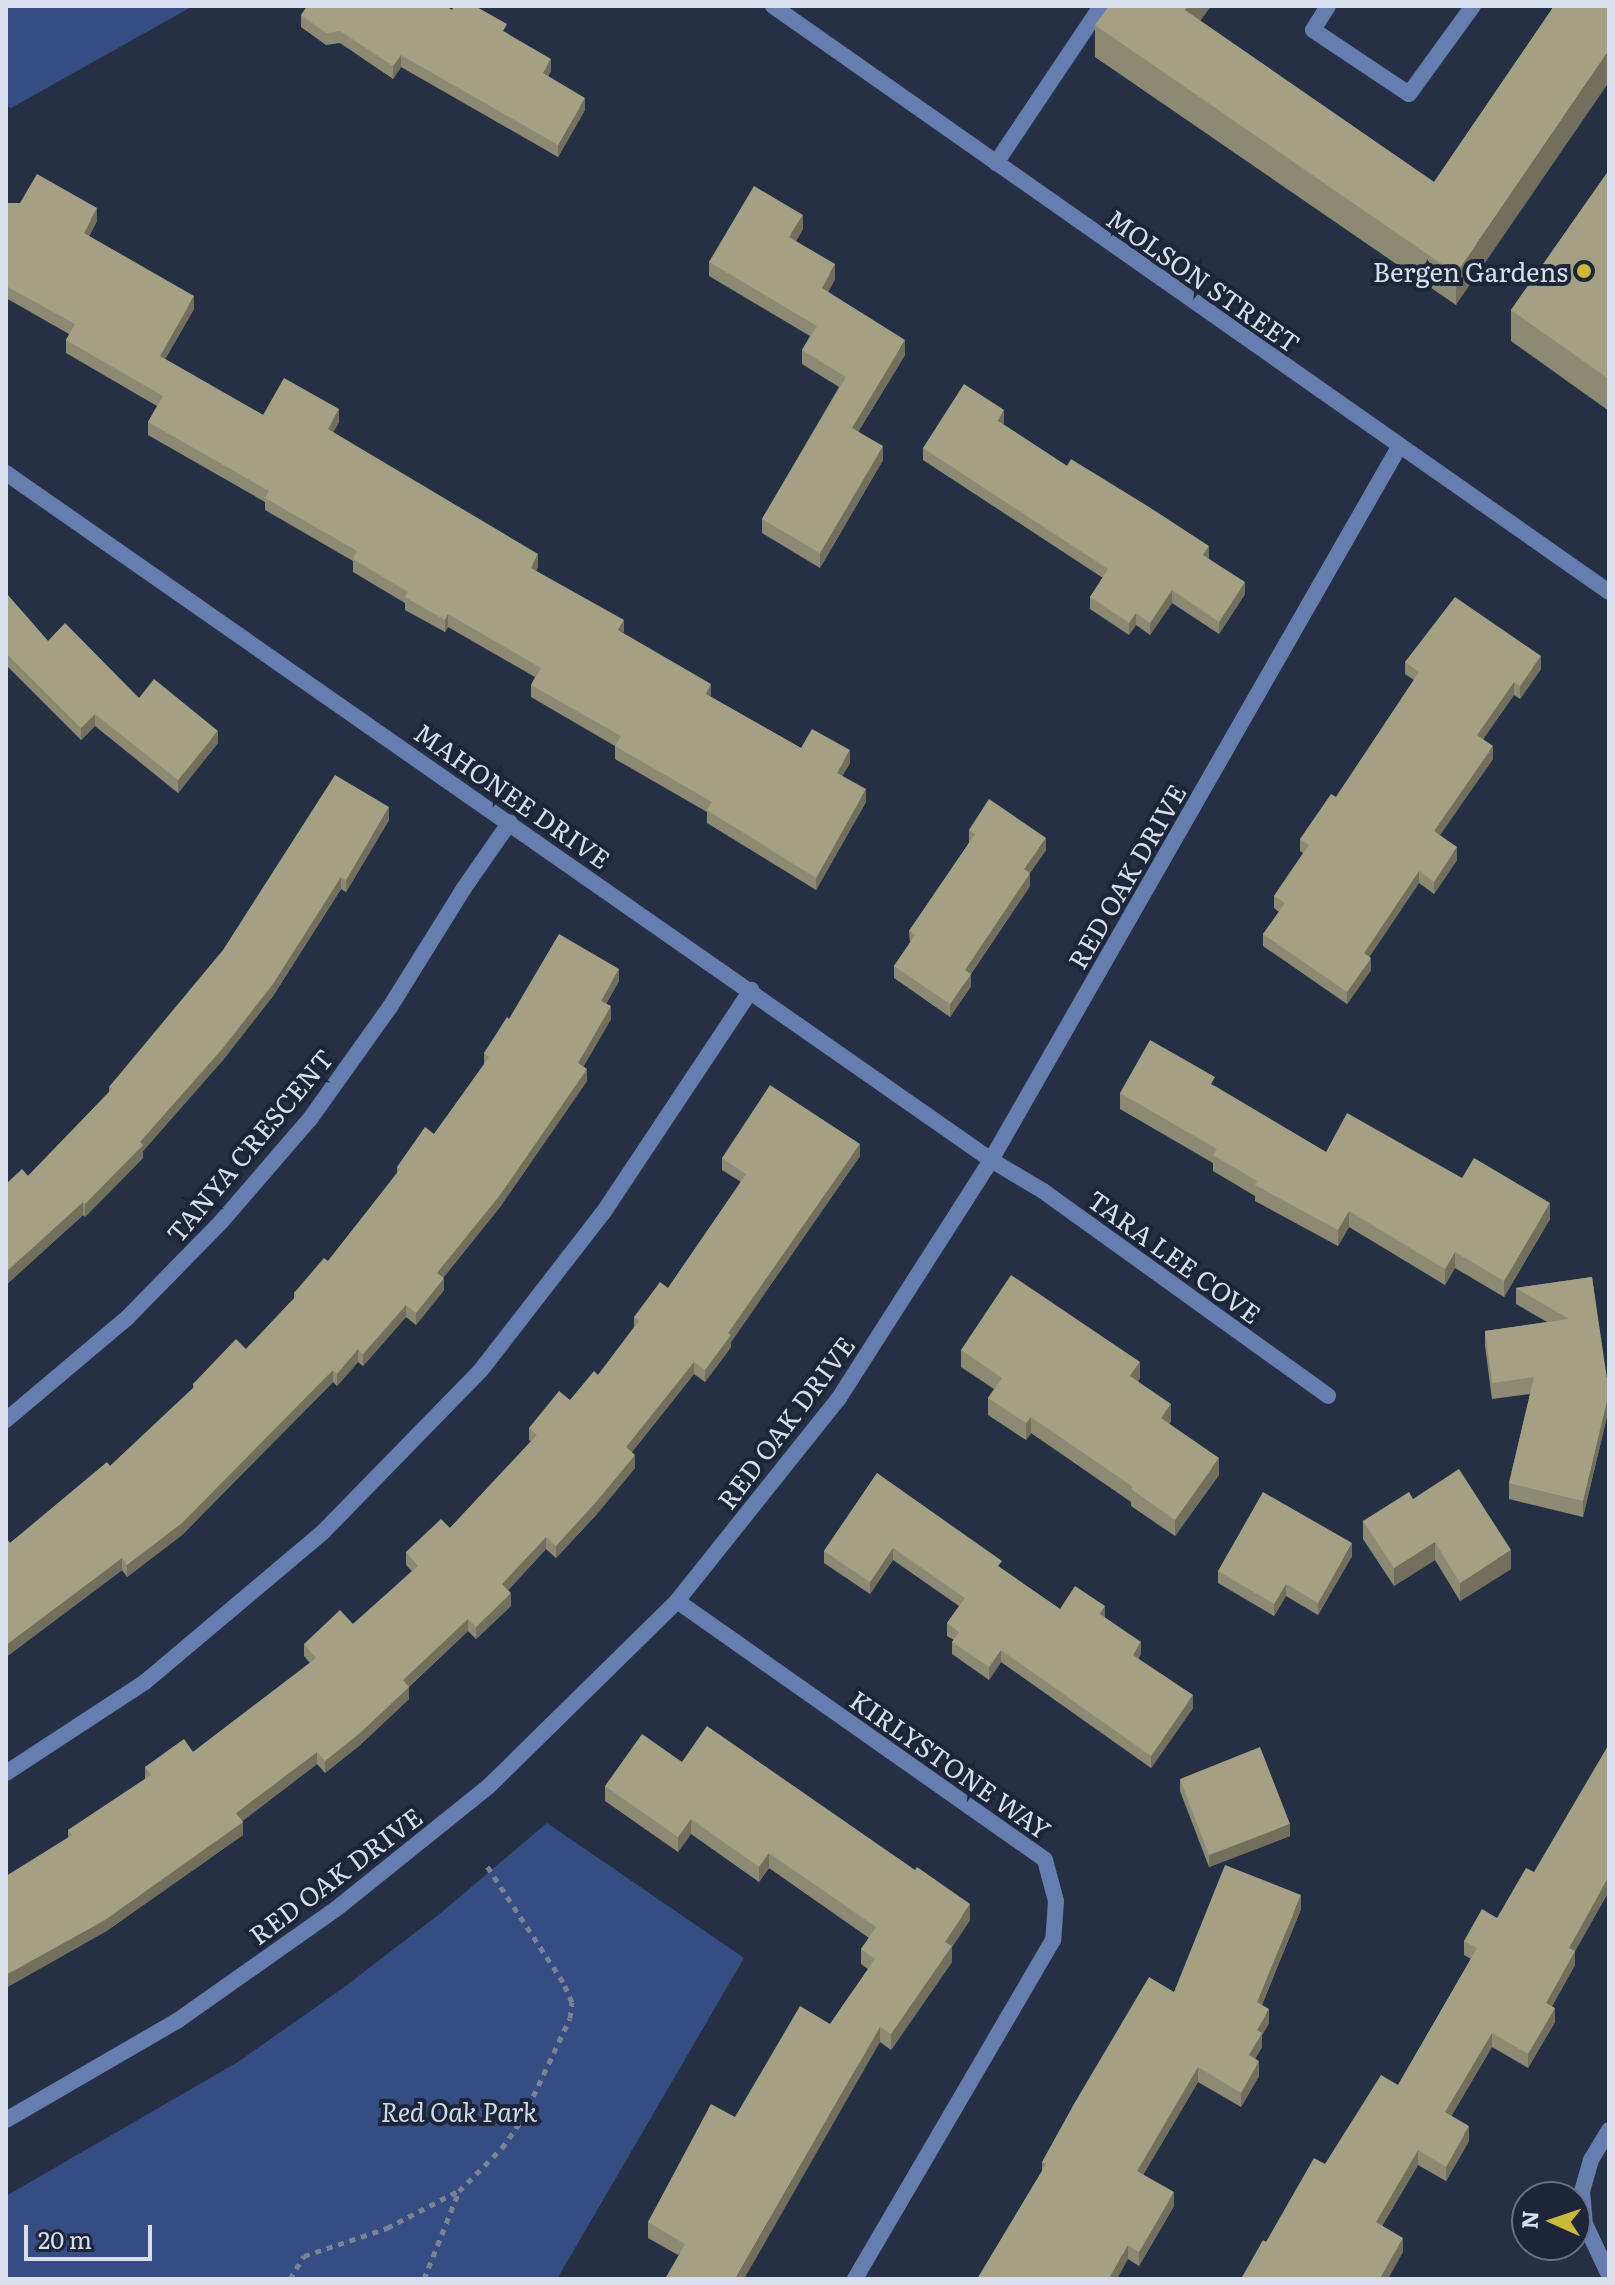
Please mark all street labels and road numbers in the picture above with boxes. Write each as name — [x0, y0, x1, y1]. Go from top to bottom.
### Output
street label: MOLSON STREET — [1101, 202, 1307, 358]
street label: MAHONEE DRIVE — [409, 716, 617, 874]
street label: RED OAK DRIVE — [1060, 778, 1192, 974]
street label: TANYA CRESCENT — [159, 1042, 339, 1248]
street label: TARA LEE COVE — [1082, 1183, 1268, 1329]
street label: RED OAK DRIVE — [710, 1330, 860, 1514]
street label: KIRLYSTONE WAY — [845, 1683, 1057, 1845]
street label: RED OAK DRIVE — [243, 1800, 427, 1950]

